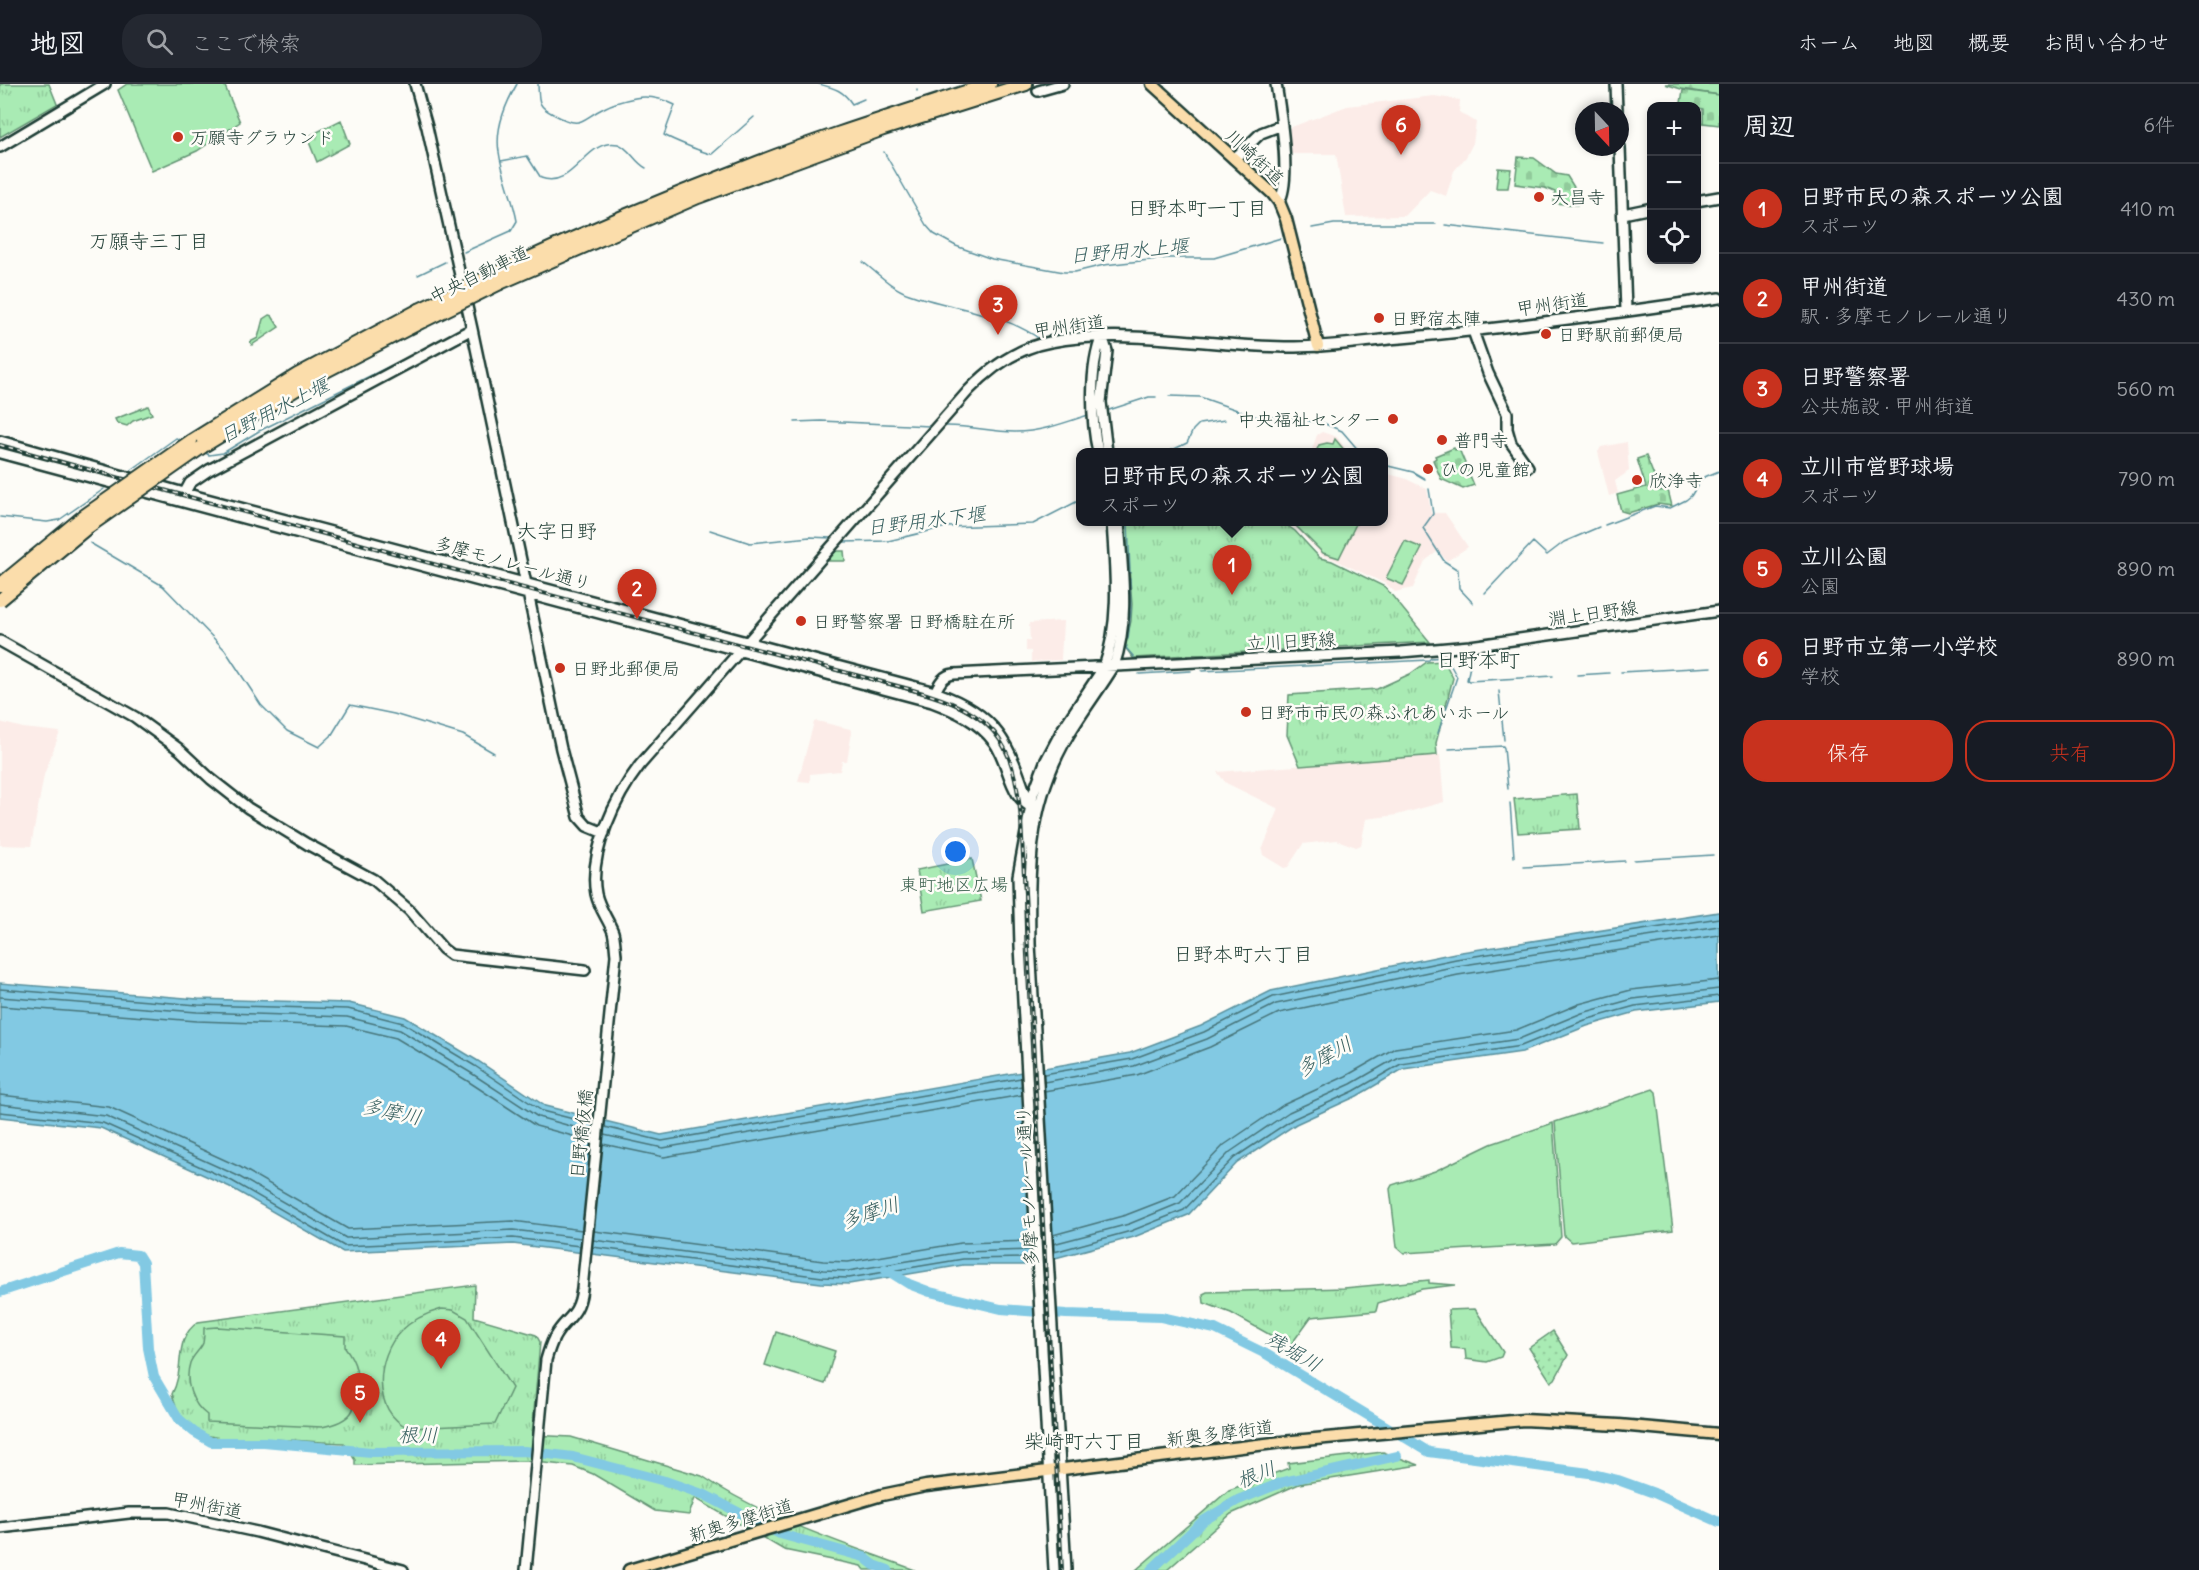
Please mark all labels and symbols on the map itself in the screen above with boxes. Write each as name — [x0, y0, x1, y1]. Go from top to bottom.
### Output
north arrow — [1575, 102, 1629, 156]
pin: 6 — [1382, 106, 1420, 155]
street label: 川崎街道 — [1221, 124, 1289, 190]
place label: 万願寺グラウンド — [190, 126, 334, 149]
marker: 万願寺グラウンド — [171, 130, 185, 144]
place label: 大昌寺 — [1551, 186, 1605, 209]
marker: 大昌寺 — [1532, 190, 1546, 204]
district label: 日野本町一丁目 — [1127, 195, 1267, 220]
district label: 万願寺三丁目 — [89, 228, 209, 253]
water label: 日野用水上堰 — [1068, 232, 1192, 268]
street label: 中央自動車道 — [425, 240, 533, 308]
pin: 3 — [978, 286, 1018, 335]
street label: 甲州街道 — [1515, 288, 1589, 320]
place label: 日野宿本陣 — [1391, 307, 1481, 330]
street label: 甲州街道 — [1032, 310, 1106, 342]
marker: 日野宿本陣 — [1372, 311, 1386, 325]
place label: 日野駅前郵便局 — [1558, 323, 1684, 346]
marker: 日野駅前郵便局 — [1539, 327, 1553, 341]
water label: 日野用水上堰 — [215, 371, 335, 448]
place label: 中央福祉センター — [1238, 408, 1381, 431]
marker: 中央福祉センター — [1386, 412, 1400, 426]
place label: 普門寺 — [1454, 429, 1508, 452]
marker: 普門寺 — [1435, 433, 1449, 447]
place label: ひの児童館 — [1440, 458, 1530, 481]
marker: ひの児童館 — [1421, 462, 1435, 476]
place label: 欣浄寺 — [1649, 469, 1703, 492]
marker: 欣浄寺 — [1630, 473, 1644, 487]
water label: 日野用水下堰 — [865, 500, 989, 540]
district label: 大字日野 — [517, 518, 597, 543]
street label: 多摩モノレール通り — [432, 531, 594, 595]
pin: 1 — [1212, 546, 1252, 595]
pin: 2 — [618, 570, 656, 619]
street label: 淵上日野線 — [1547, 595, 1639, 631]
place label: 日野警察署 日野橋駐在所 — [813, 610, 1015, 633]
marker: 日野警察署 日野橋駐在所 — [794, 614, 808, 628]
street label: 立川日野線 — [1245, 627, 1337, 655]
district label: 日野本町 — [1436, 646, 1520, 673]
place label: 日野北郵便局 — [572, 657, 680, 680]
marker: 日野北郵便局 — [553, 661, 567, 675]
place label: 日野市市民の森ふれあいホール — [1258, 701, 1509, 724]
marker: 日野市市民の森ふれあいホール — [1239, 705, 1253, 719]
your location — [941, 837, 970, 866]
park label: 東町地区広場 — [900, 873, 1008, 896]
district label: 日野本町六丁目 — [1173, 941, 1313, 966]
water label: 多摩川 — [1292, 1031, 1356, 1081]
street label: 日野橋仮橋 — [565, 1088, 597, 1180]
water label: 多摩川 — [360, 1093, 424, 1129]
street label: 多摩モノレール通り — [1011, 1105, 1043, 1267]
water label: 多摩川 — [838, 1191, 902, 1233]
pin: 4 — [422, 1320, 460, 1369]
water label: 残堀川 — [1262, 1325, 1326, 1377]
pin: 5 — [340, 1374, 380, 1423]
street label: 新奥多摩街道 — [1165, 1415, 1275, 1451]
water label: 根川 — [398, 1422, 438, 1447]
district label: 柴崎町六丁目 — [1024, 1428, 1144, 1453]
water label: 根川 — [1233, 1455, 1279, 1493]
street label: 甲州街道 — [169, 1487, 245, 1523]
street label: 新奥多摩街道 — [686, 1493, 796, 1547]

